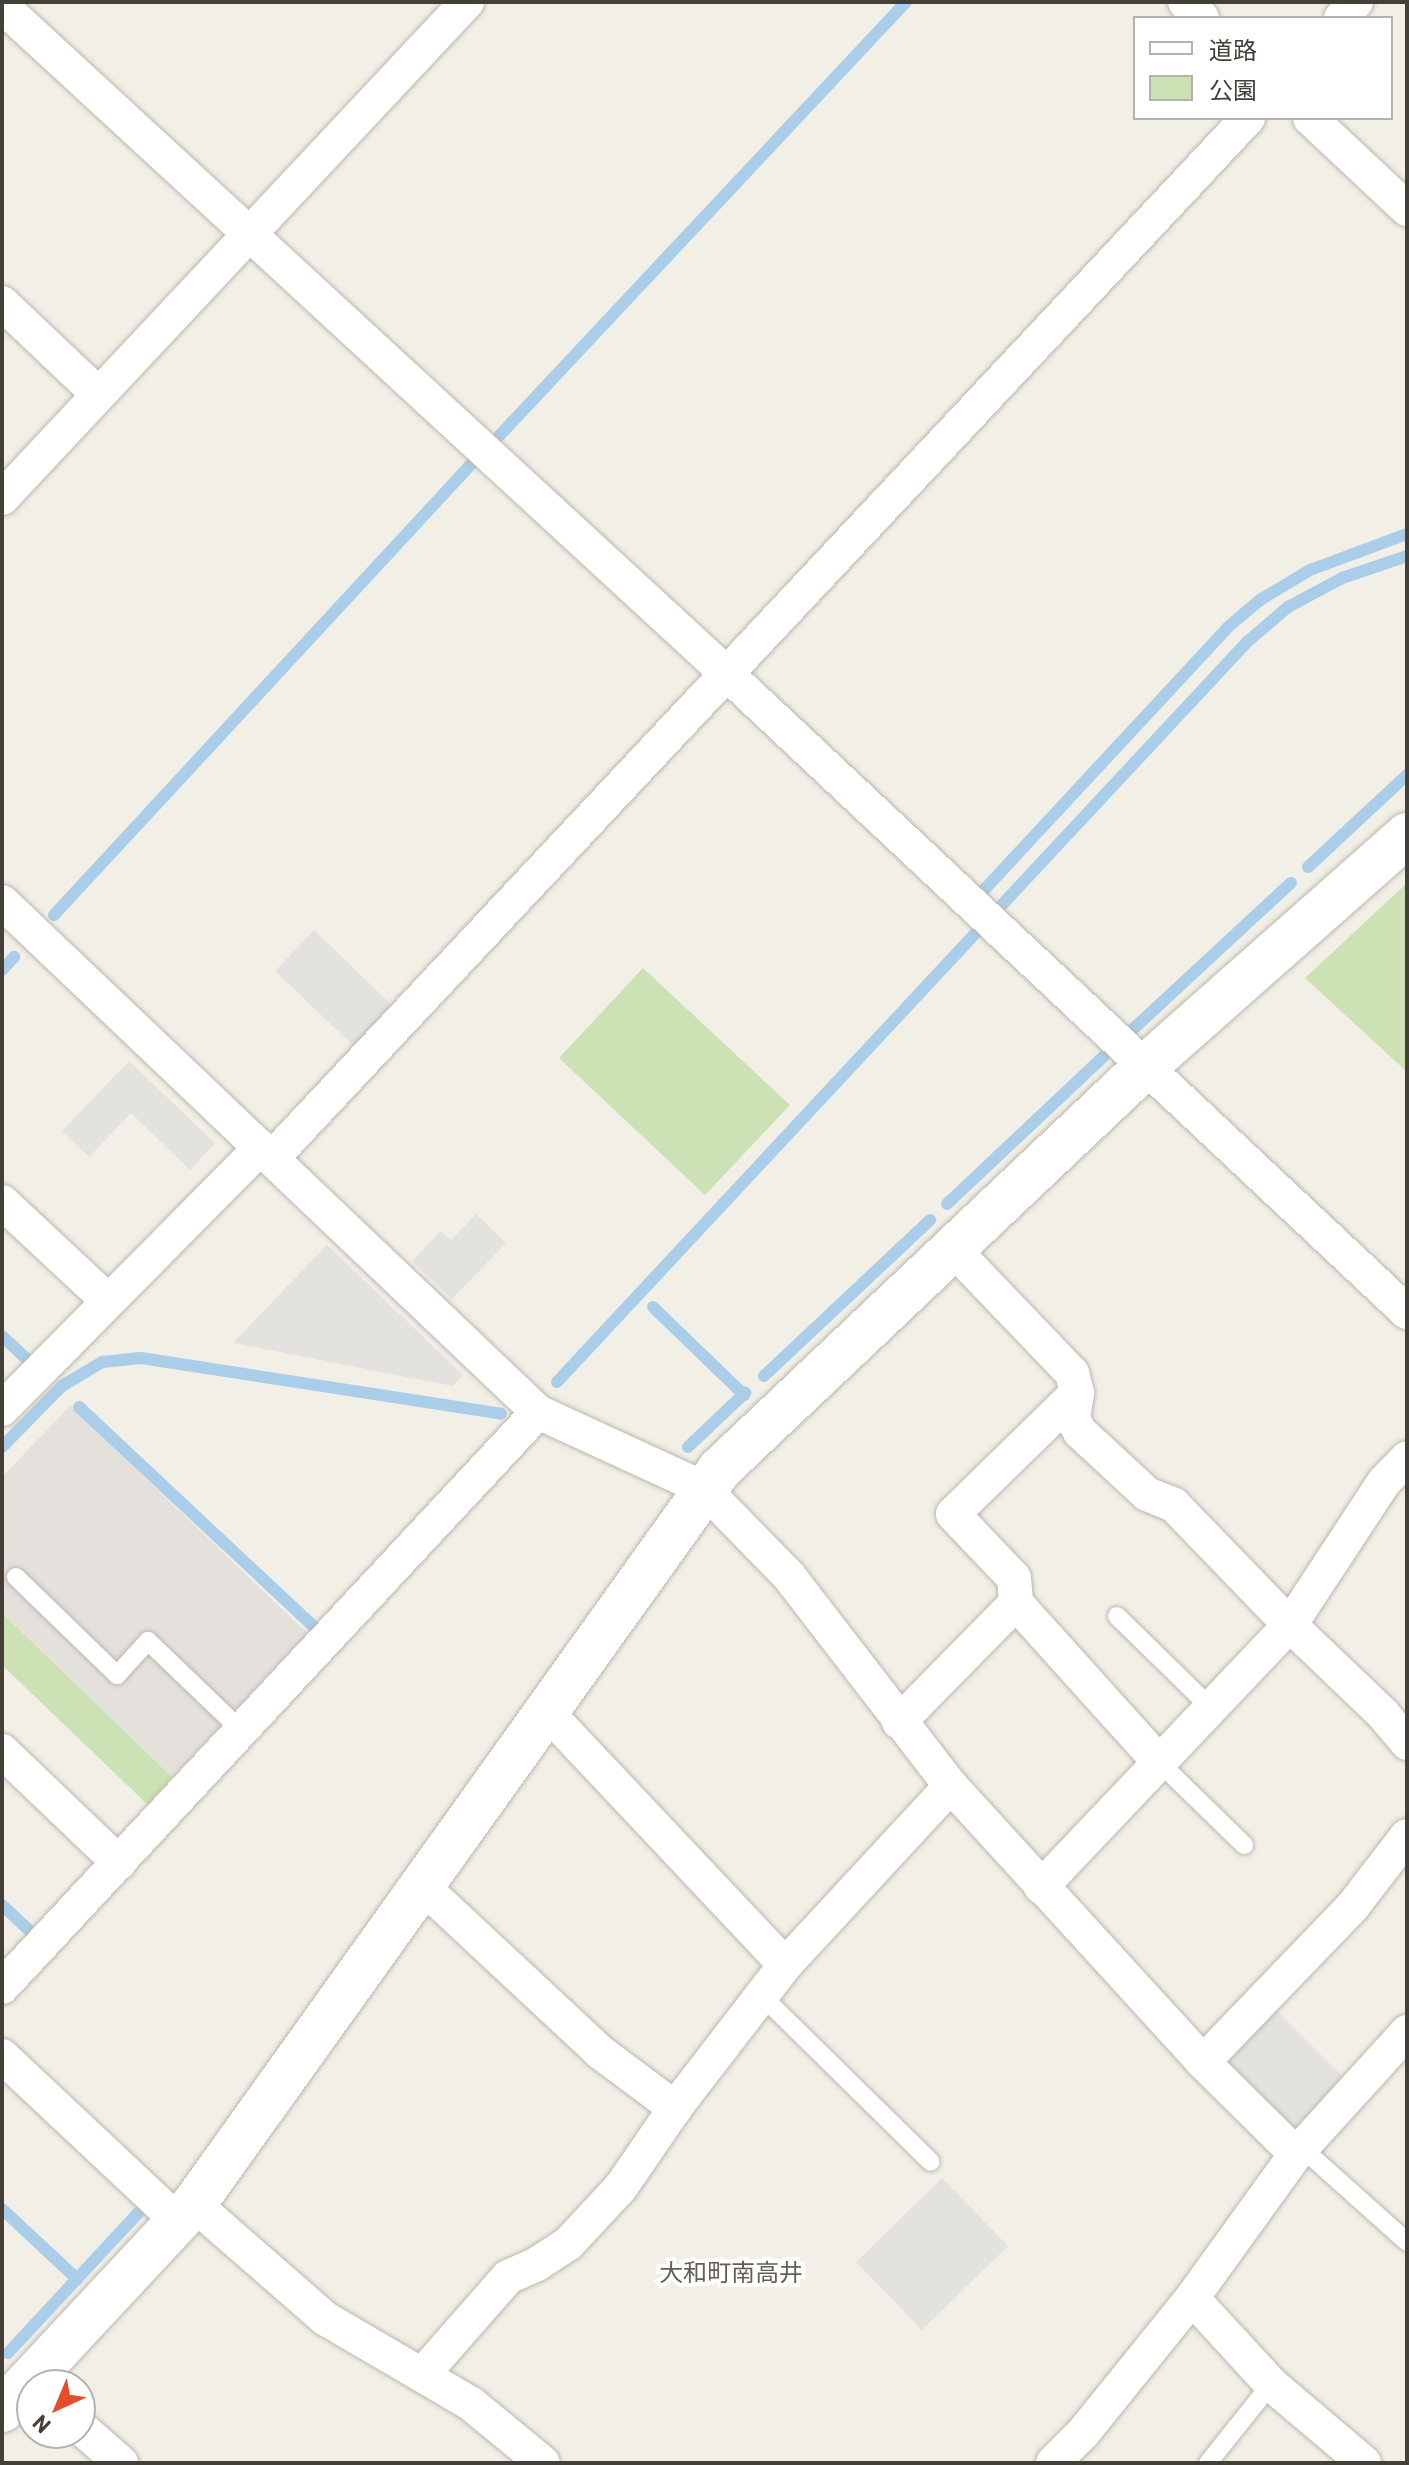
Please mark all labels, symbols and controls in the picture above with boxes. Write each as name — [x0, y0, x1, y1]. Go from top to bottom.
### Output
legend — [1133, 16, 1393, 120]
text: 道路 — [1209, 35, 1257, 64]
text: 公園 — [1209, 75, 1257, 104]
district label: 大和町南高井 — [659, 2258, 803, 2286]
north arrow — [16, 2369, 96, 2449]
text: N — [26, 2410, 55, 2439]

